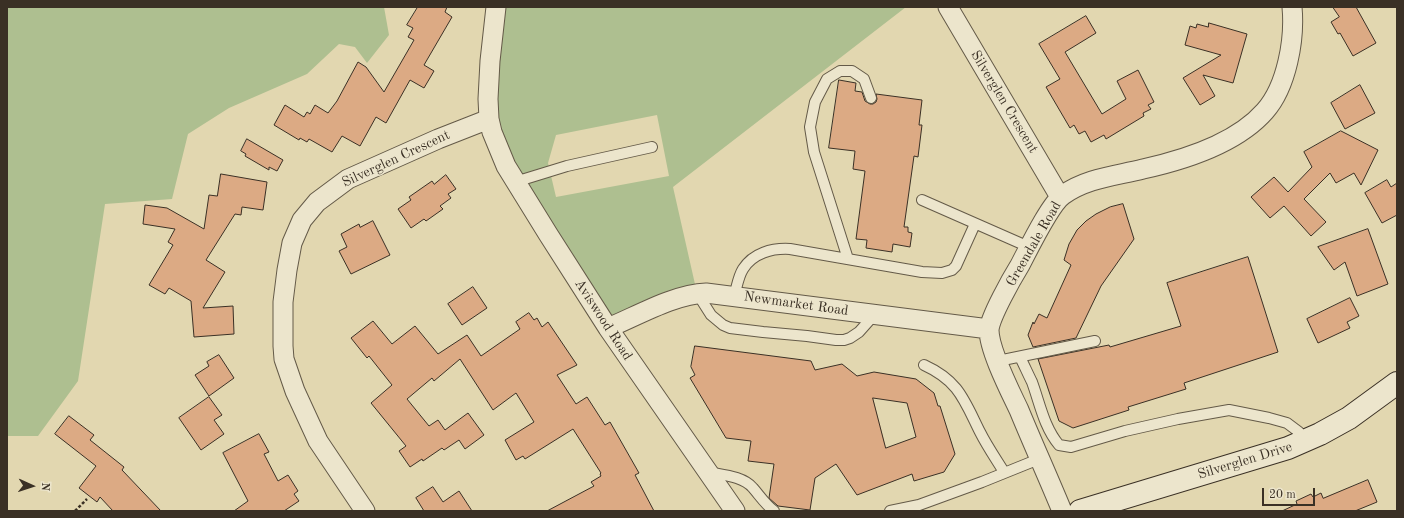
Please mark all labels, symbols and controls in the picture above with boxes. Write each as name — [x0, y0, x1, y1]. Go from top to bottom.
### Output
street label: Silverglen Crescent — [967, 48, 1041, 156]
street label: Silverglen Crescent — [339, 127, 453, 191]
street label: Greendale Road — [1003, 198, 1065, 290]
street label: Aviswood Road — [570, 276, 636, 364]
street label: Newmarket Road — [743, 288, 849, 320]
street label: Silverglen Drive — [1196, 439, 1294, 483]
north arrow — [12, 466, 52, 506]
scale bar — [1264, 480, 1317, 506]
text: N — [39, 482, 50, 491]
text: 20 m — [1269, 489, 1296, 501]

